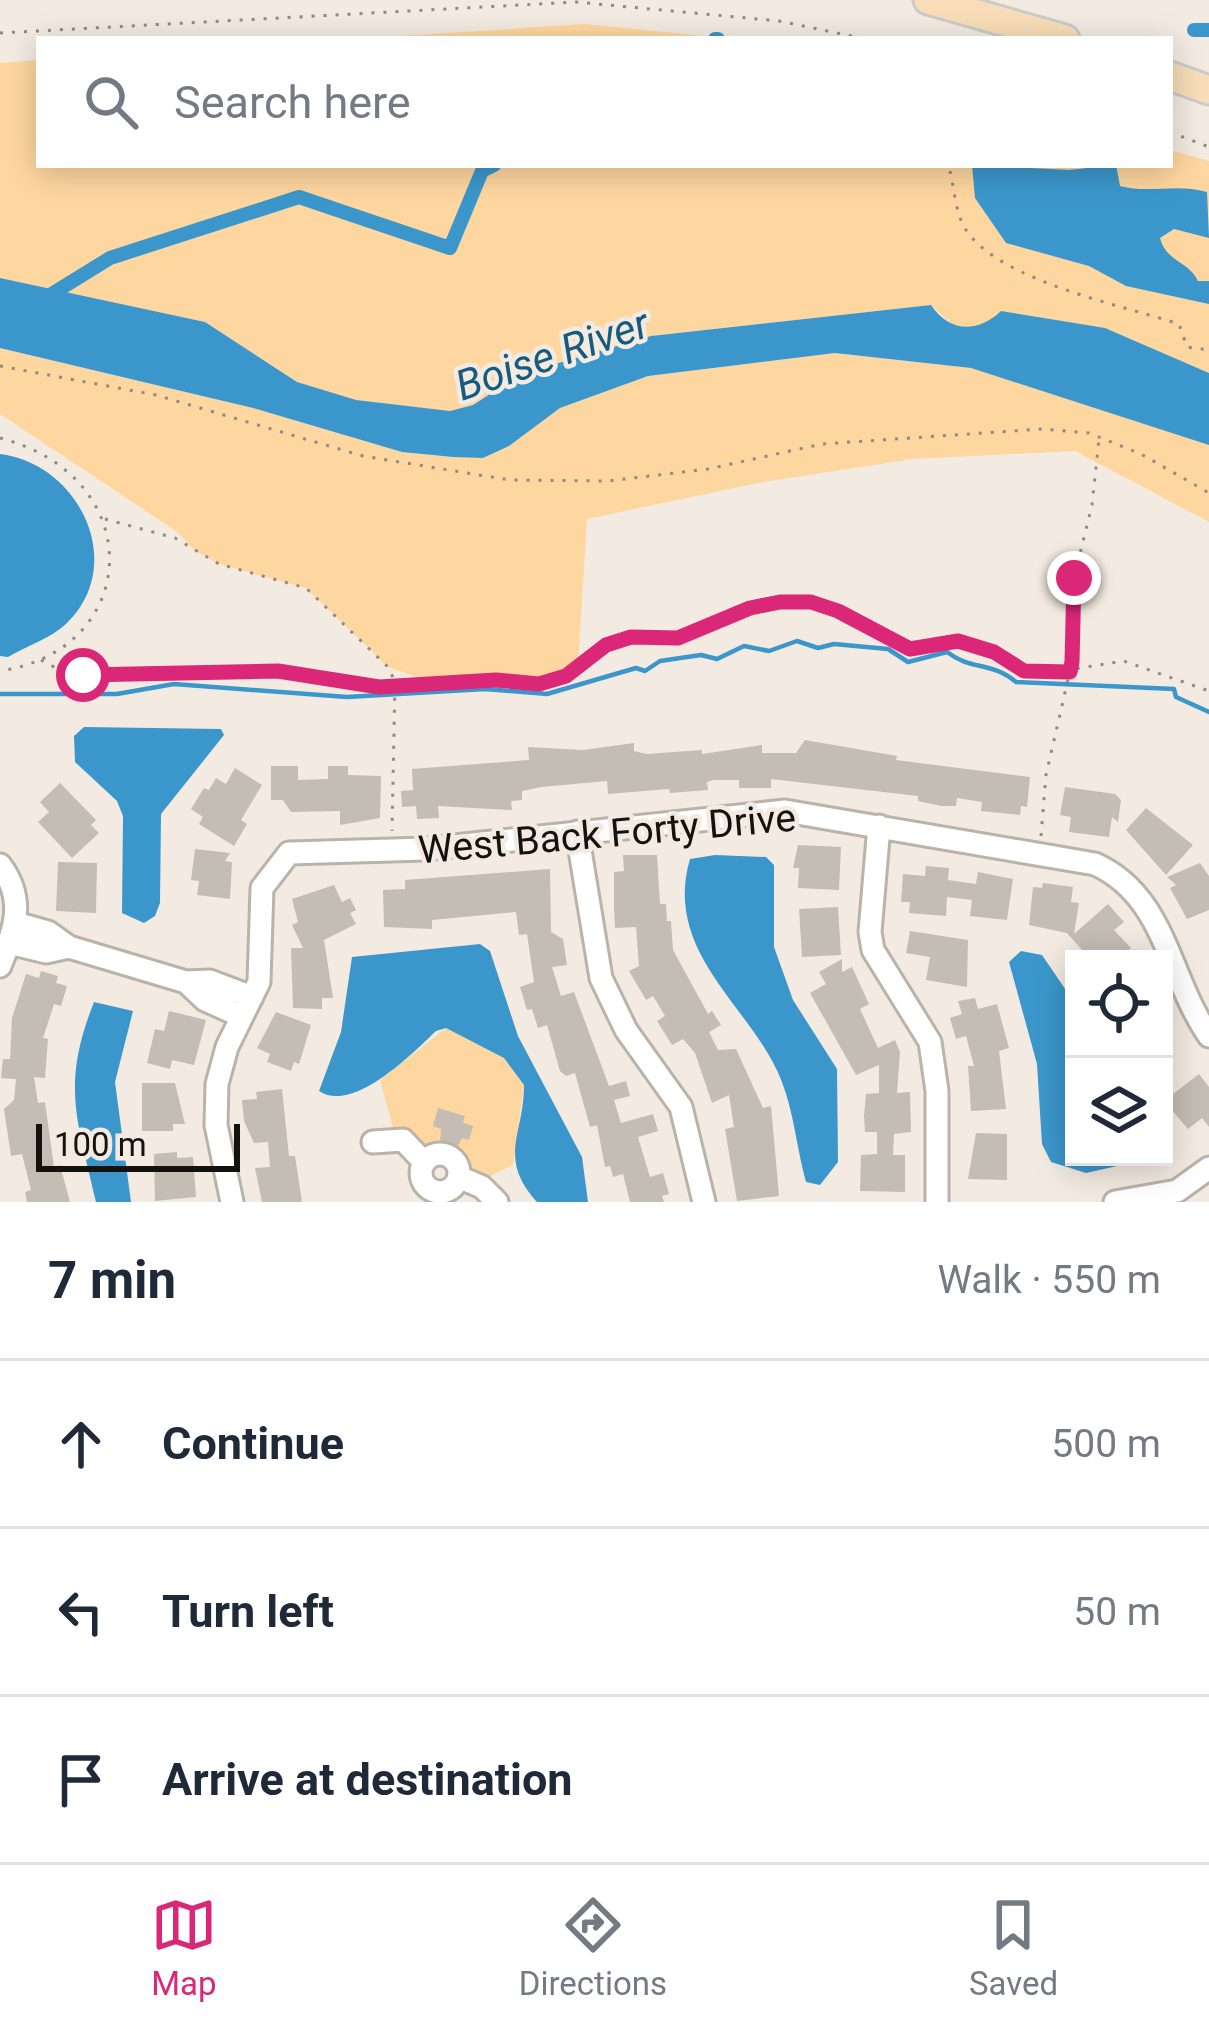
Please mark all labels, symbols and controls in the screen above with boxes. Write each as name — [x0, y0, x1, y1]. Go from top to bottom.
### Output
search box — [36, 36, 1173, 168]
icon: search — [78, 69, 144, 135]
text: Search here — [174, 76, 411, 129]
water label: Boise River — [449, 298, 656, 410]
route end — [1047, 551, 1101, 605]
route start — [56, 648, 110, 702]
street label: West Back Forty Drive — [416, 795, 798, 873]
map controls — [1065, 950, 1173, 1166]
button: locate — [1065, 950, 1173, 1058]
button: layers — [1065, 1058, 1173, 1166]
scale bar — [36, 1118, 240, 1171]
text: 100 m — [54, 1125, 147, 1164]
text: 7 min — [48, 1251, 176, 1310]
text: Walk · 550 m — [937, 1257, 1161, 1303]
icon: ahead — [48, 1411, 114, 1477]
text: Continue — [162, 1417, 344, 1470]
text: 500 m — [1051, 1421, 1161, 1467]
icon: left — [48, 1579, 114, 1645]
text: Turn left — [162, 1585, 334, 1638]
text: 50 m — [1073, 1589, 1161, 1635]
icon: arrive — [48, 1747, 114, 1813]
text: Arrive at destination — [162, 1753, 573, 1806]
tab: Map — [151, 1892, 217, 2003]
tab: Directions — [519, 1892, 667, 2003]
tab: Saved — [969, 1892, 1058, 2003]

